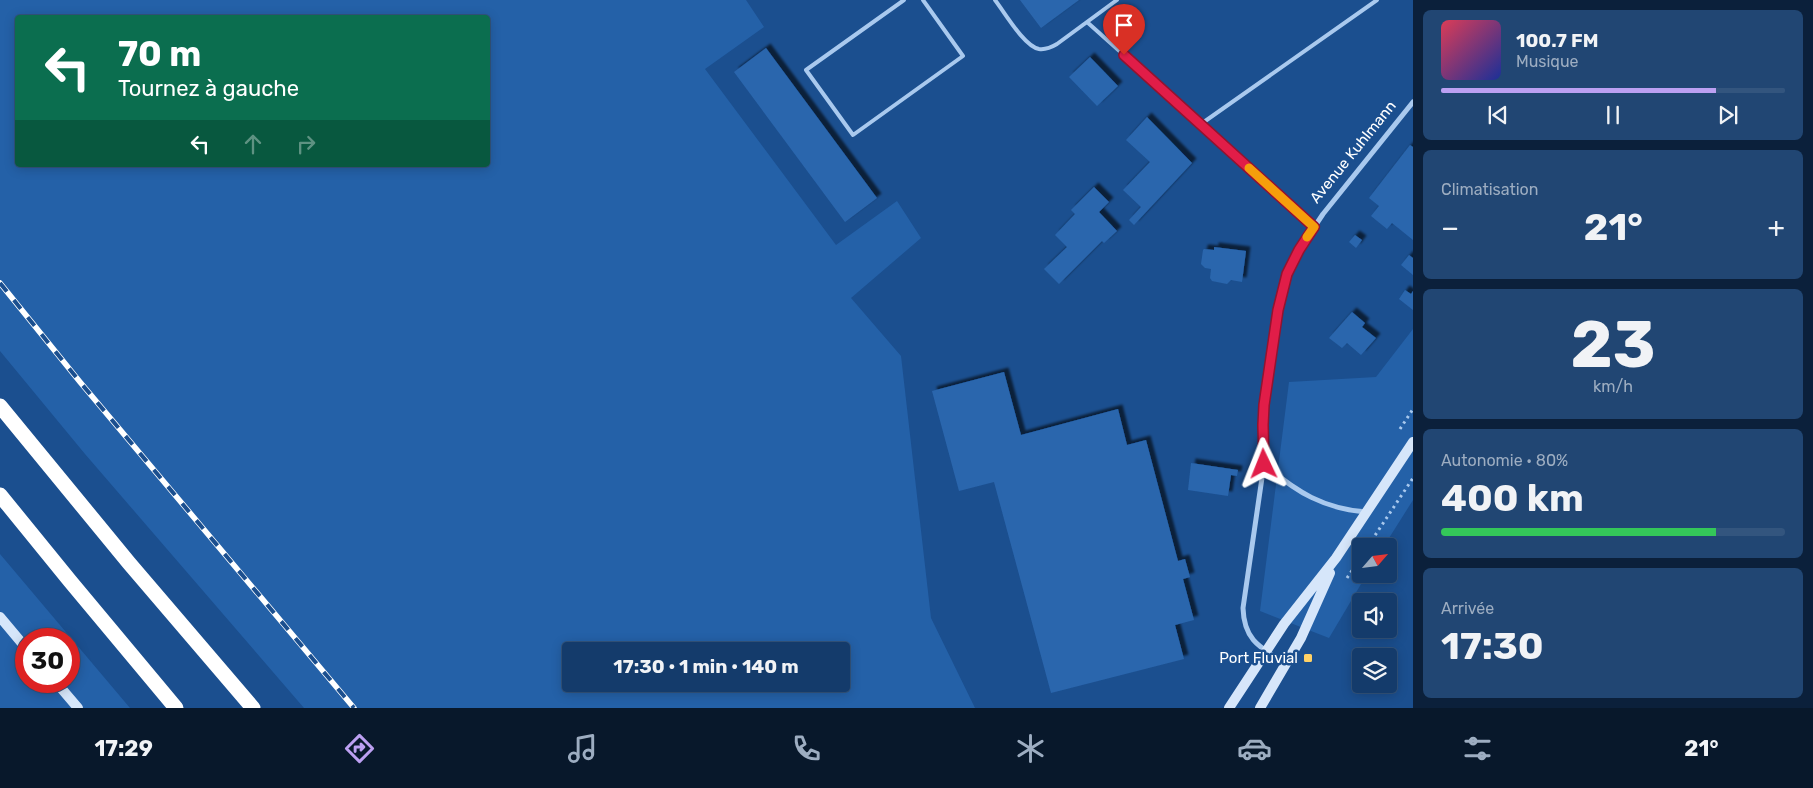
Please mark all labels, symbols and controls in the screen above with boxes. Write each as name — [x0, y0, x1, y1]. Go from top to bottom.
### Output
pin — [1103, 4, 1145, 55]
icon: arrive — [1110, 11, 1138, 39]
text: 100.7 FM — [1516, 29, 1598, 52]
text: 70 m — [118, 33, 201, 75]
icon: left — [35, 35, 100, 100]
text: Musique — [1516, 52, 1579, 71]
text: Tournez à gauche — [118, 75, 299, 102]
street label: Avenue Kuhlmann — [1306, 97, 1400, 207]
icon: previous — [1484, 101, 1512, 129]
icon: pause — [1599, 101, 1627, 129]
icon: next — [1714, 101, 1742, 129]
icon: left — [186, 130, 214, 158]
icon: ahead — [239, 130, 267, 158]
icon: right — [292, 130, 320, 158]
text: Climatisation — [1441, 180, 1538, 199]
text: 21° — [1584, 204, 1643, 250]
text: − — [1441, 211, 1459, 244]
text: + — [1768, 211, 1785, 244]
text: 23 — [1570, 306, 1656, 383]
text: km/h — [1593, 377, 1633, 396]
position arrow — [1237, 437, 1289, 489]
text: Autonomie · 80% — [1441, 451, 1568, 470]
text: 400 km — [1441, 475, 1584, 521]
north arrow — [1352, 538, 1398, 582]
map controls — [1352, 538, 1397, 693]
button: sound — [1352, 593, 1397, 638]
text: Arrivée — [1441, 599, 1494, 618]
text: 17:30 — [1441, 623, 1544, 669]
speed limit sign: 30 — [15, 628, 80, 693]
button: layers — [1352, 648, 1397, 693]
place label: Port Fluvial — [1219, 649, 1298, 667]
marker: Port Fluvial — [1302, 652, 1314, 664]
text: 17:30 · 1 min · 140 m — [613, 655, 799, 678]
icon: directions — [342, 731, 377, 766]
icon: music — [565, 731, 600, 766]
icon: phone — [789, 731, 824, 766]
icon: climate — [1013, 731, 1048, 766]
icon: car — [1237, 731, 1272, 766]
icon: filters — [1460, 731, 1495, 766]
text: 17:29 — [94, 735, 153, 762]
text: 21° — [1684, 735, 1719, 762]

